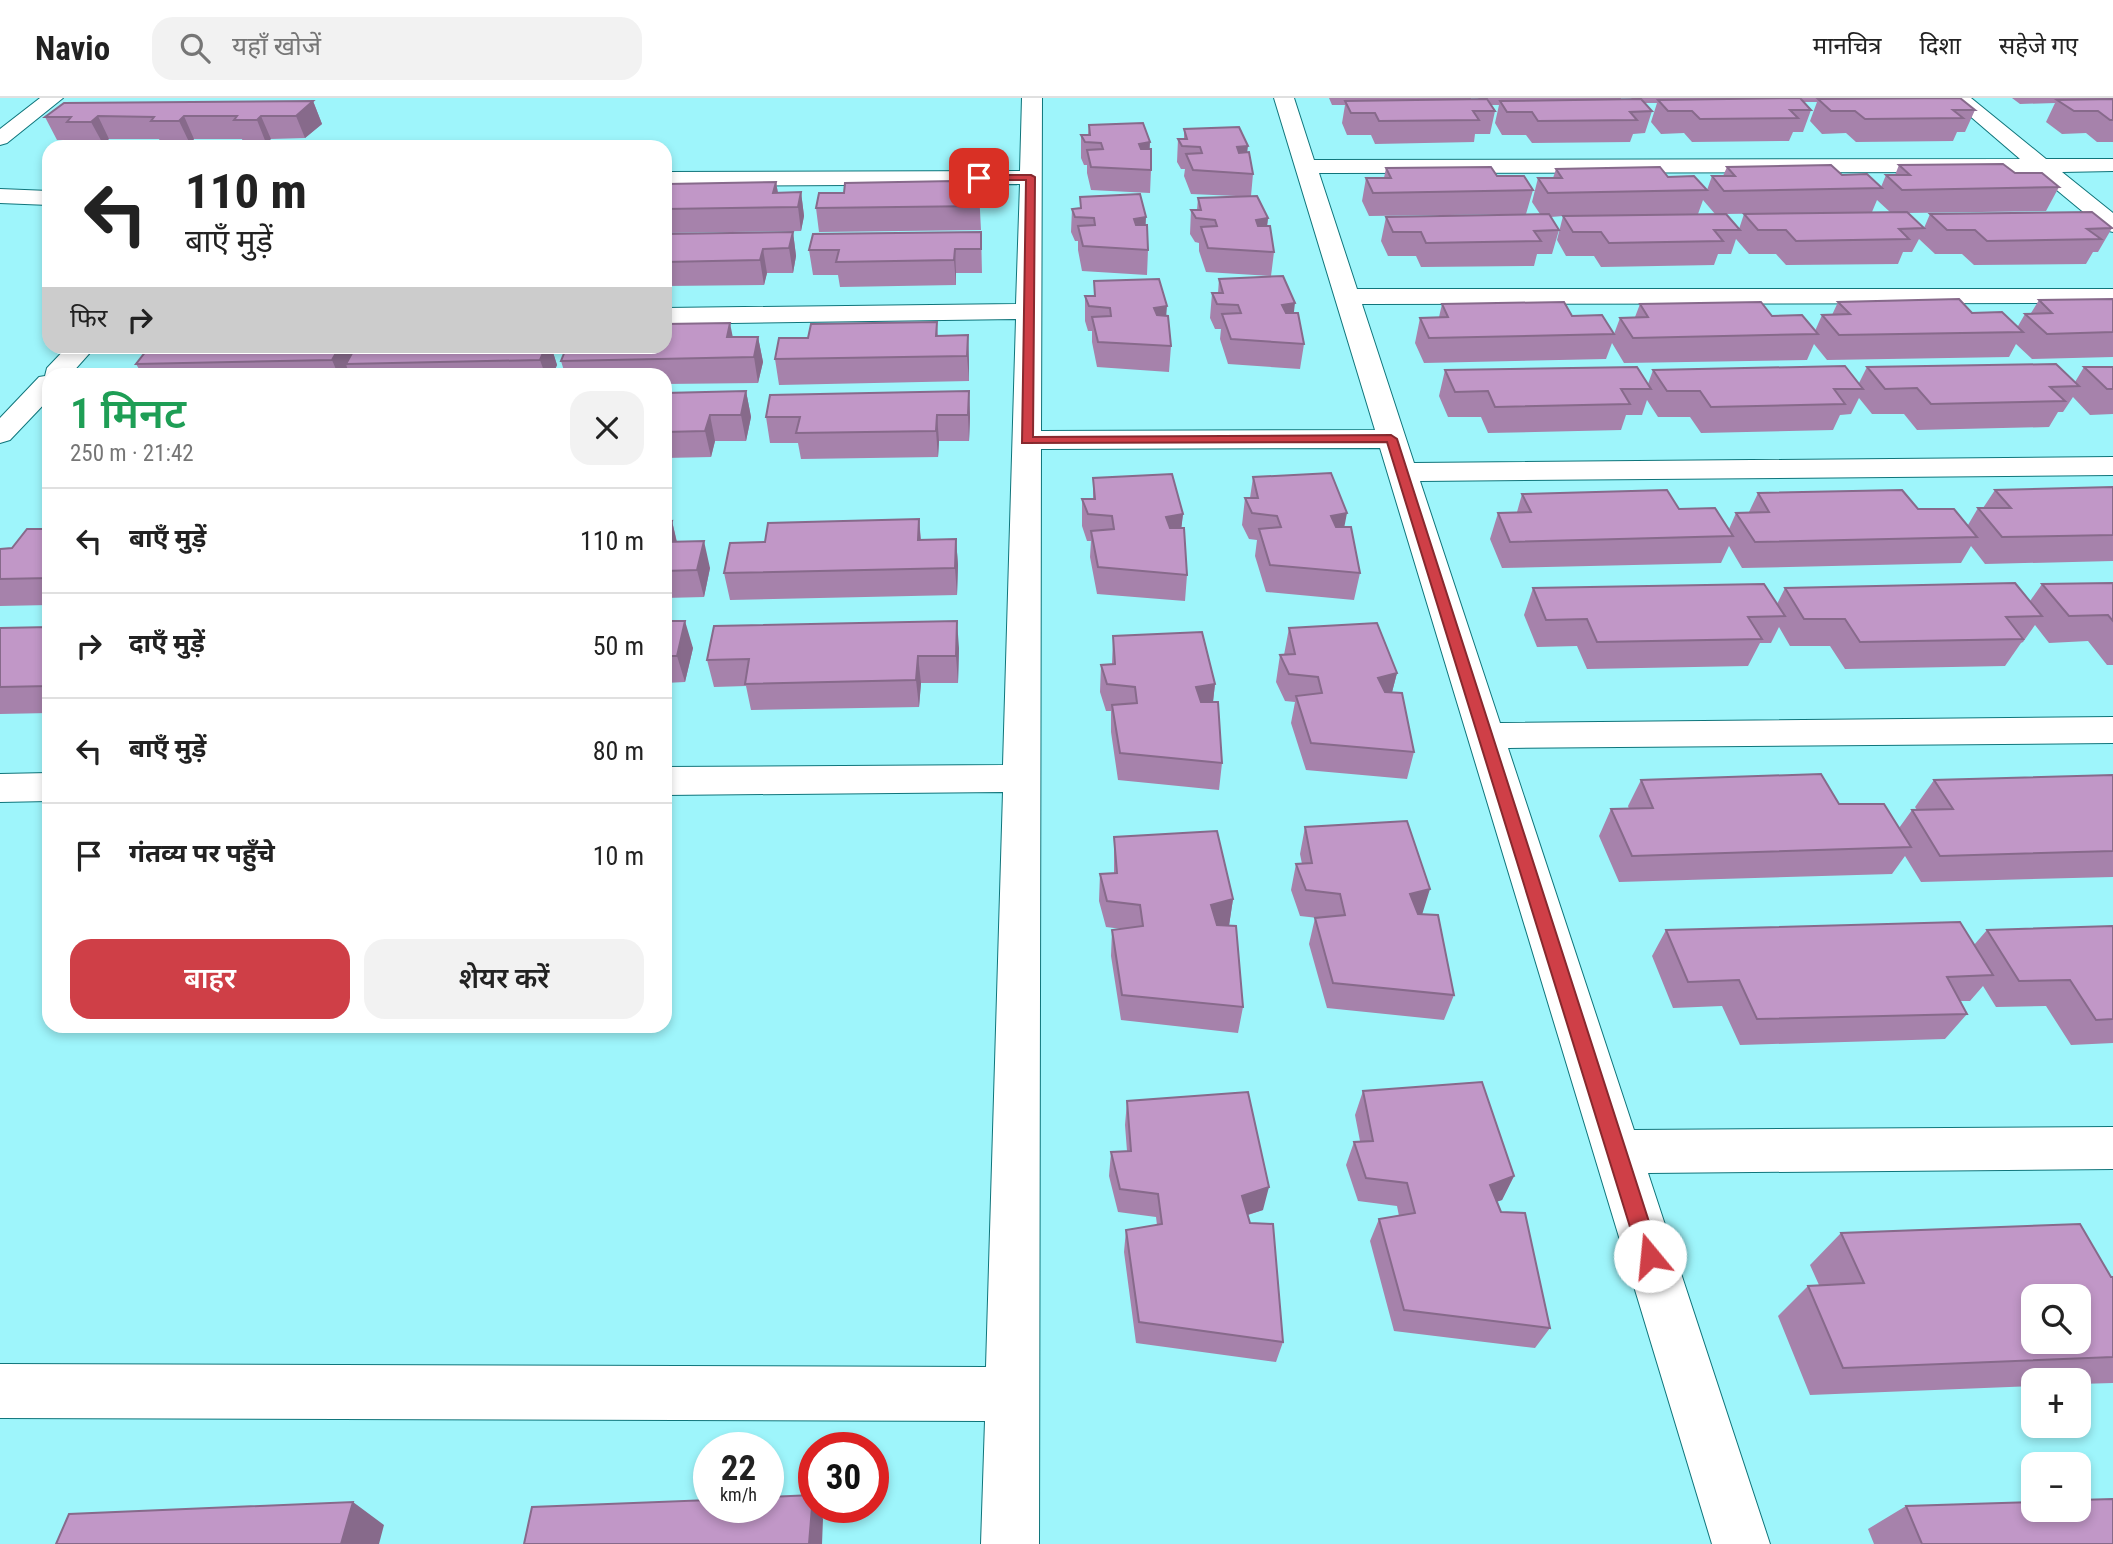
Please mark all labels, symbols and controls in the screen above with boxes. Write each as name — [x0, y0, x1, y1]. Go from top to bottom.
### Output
search box — [152, 17, 642, 80]
text: Navio — [35, 29, 110, 68]
icon: search — [176, 29, 214, 67]
text: यहाँ खोजें — [232, 31, 321, 61]
text: मानचित्र — [1813, 32, 1881, 60]
text: दिशा — [1919, 32, 1961, 60]
text: सहेजे गए — [1999, 32, 2078, 60]
pin — [949, 148, 1009, 208]
icon: arrive — [960, 159, 998, 197]
text: 110 m — [185, 163, 307, 220]
icon: left — [70, 168, 161, 259]
text: बाएँ मुड़ें — [185, 222, 273, 260]
icon: right — [121, 301, 159, 339]
text: फिर — [70, 303, 107, 333]
text: 1 मिनट — [70, 389, 186, 438]
button: close — [570, 391, 644, 465]
text: 250 m · 21:42 — [70, 440, 194, 467]
icon: left — [70, 522, 108, 560]
text: बाएँ मुड़ें — [129, 523, 206, 553]
text: 110 m — [580, 526, 644, 556]
icon: right — [70, 627, 108, 665]
text: दाएँ मुड़ें — [129, 628, 205, 658]
text: 50 m — [593, 631, 644, 661]
icon: left — [70, 732, 108, 770]
text: बाएँ मुड़ें — [129, 733, 206, 763]
text: 80 m — [593, 736, 644, 766]
icon: arrive — [70, 837, 108, 875]
text: गंतव्य पर पहुँचे — [129, 838, 275, 868]
text: 10 m — [593, 841, 644, 871]
button: बाहर — [70, 939, 350, 1019]
button: शेयर करें — [364, 939, 644, 1019]
position arrow — [1613, 1219, 1687, 1293]
map controls — [2021, 1284, 2091, 1522]
button: search — [2021, 1284, 2091, 1354]
button: + — [2021, 1368, 2091, 1438]
speed limit sign: 30 — [798, 1432, 889, 1523]
text: 22 — [721, 1448, 756, 1489]
button: − — [2021, 1452, 2091, 1522]
text: km/h — [720, 1484, 757, 1505]

